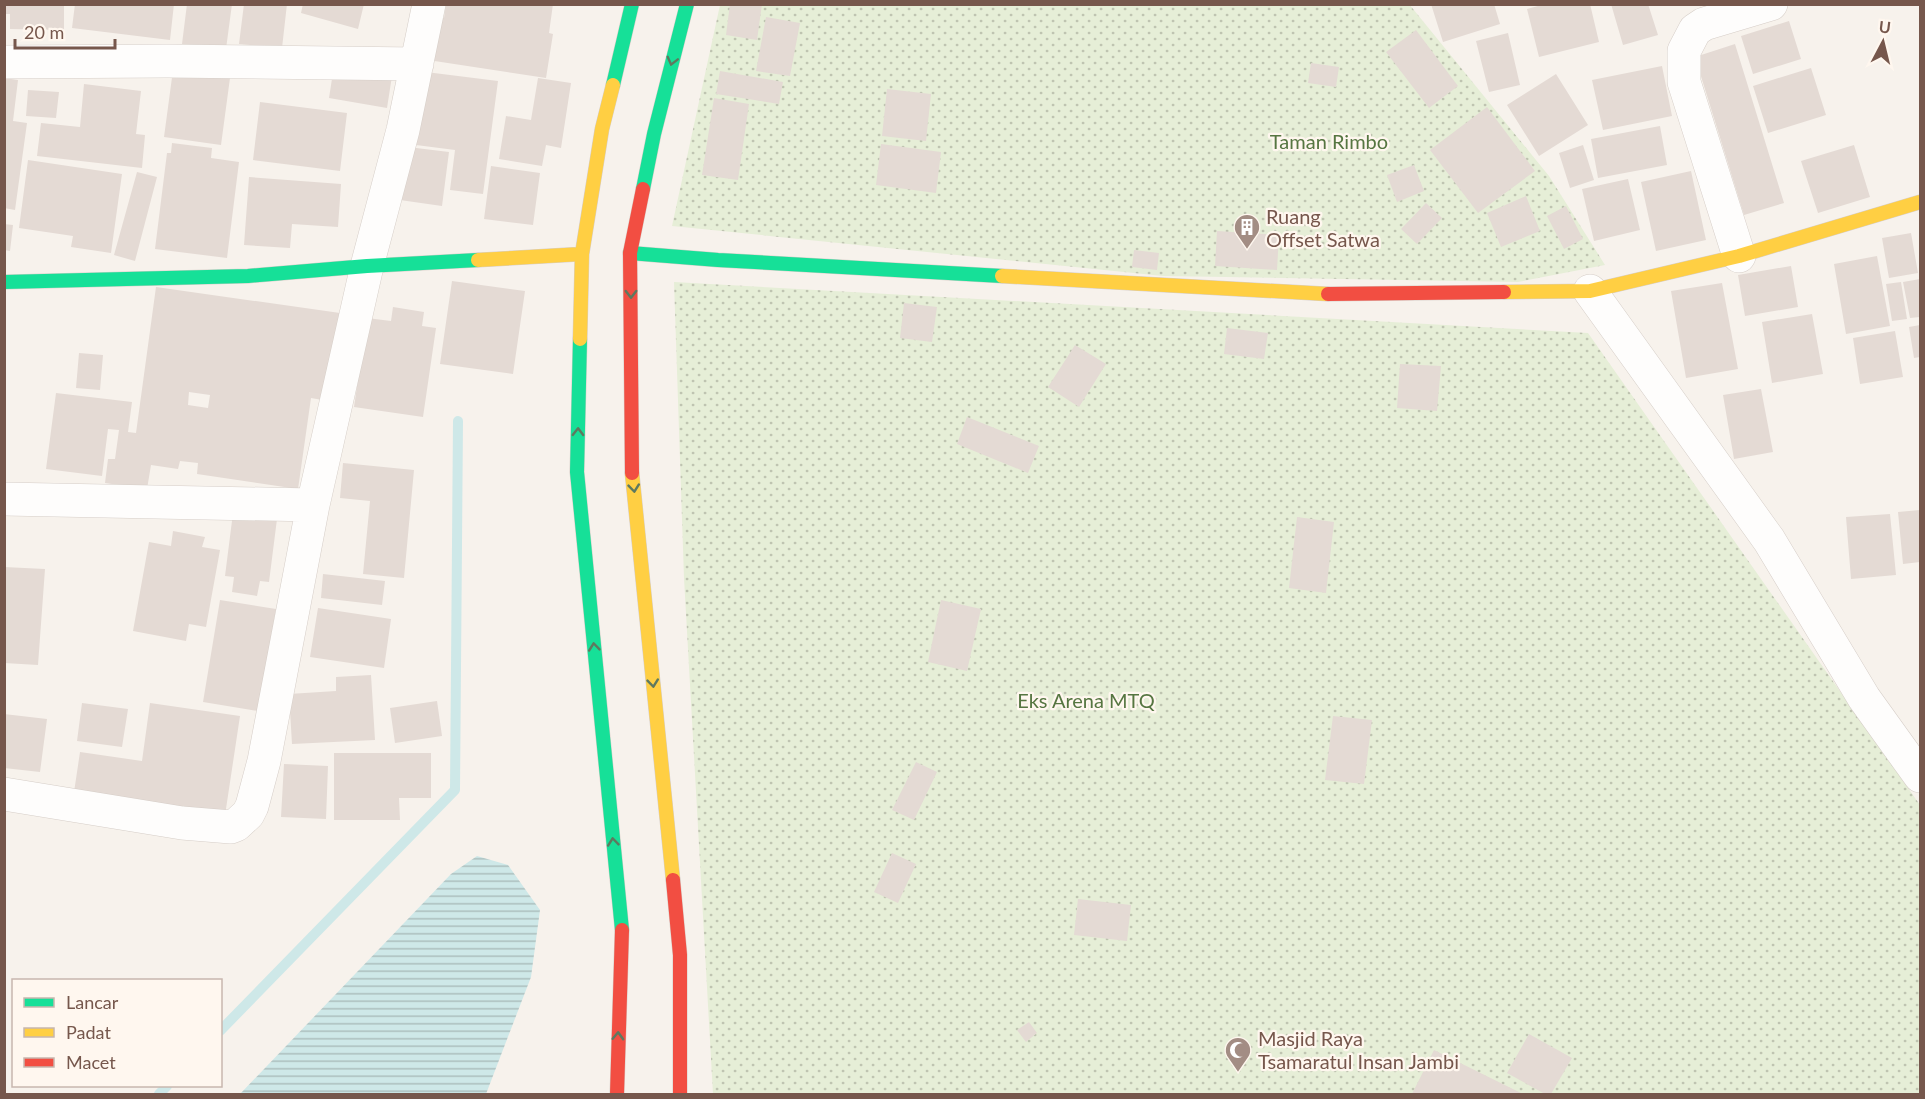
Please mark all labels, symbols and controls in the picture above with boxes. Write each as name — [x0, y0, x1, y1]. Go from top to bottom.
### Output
scale bar — [15, 12, 116, 50]
north arrow — [1853, 12, 1913, 72]
text: U — [1878, 16, 1892, 37]
text: 20 m — [24, 21, 64, 43]
one-way arrow — [667, 56, 680, 66]
park label: Taman Rimbo — [1270, 129, 1388, 153]
place label: Ruang Offset Satwa — [1266, 204, 1380, 251]
building icon: Ruang Offset Satwa — [1232, 212, 1262, 250]
one-way arrow — [625, 289, 637, 298]
one-way arrow — [572, 428, 584, 437]
one-way arrow — [627, 484, 640, 493]
one-way arrow — [588, 643, 601, 652]
one-way arrow — [646, 678, 659, 687]
park label: Eks Arena MTQ — [1017, 688, 1155, 712]
one-way arrow — [607, 837, 620, 846]
legend — [12, 979, 222, 1087]
text: Lancar — [66, 991, 119, 1013]
text: Padat — [66, 1021, 111, 1043]
place label: Masjid Raya Tsamaratul Insan Jambi — [1258, 1026, 1459, 1073]
one-way arrow — [612, 1032, 625, 1041]
mosque icon: Masjid Raya Tsamaratul Insan Jambi — [1223, 1035, 1253, 1073]
text: Macet — [66, 1051, 116, 1073]

